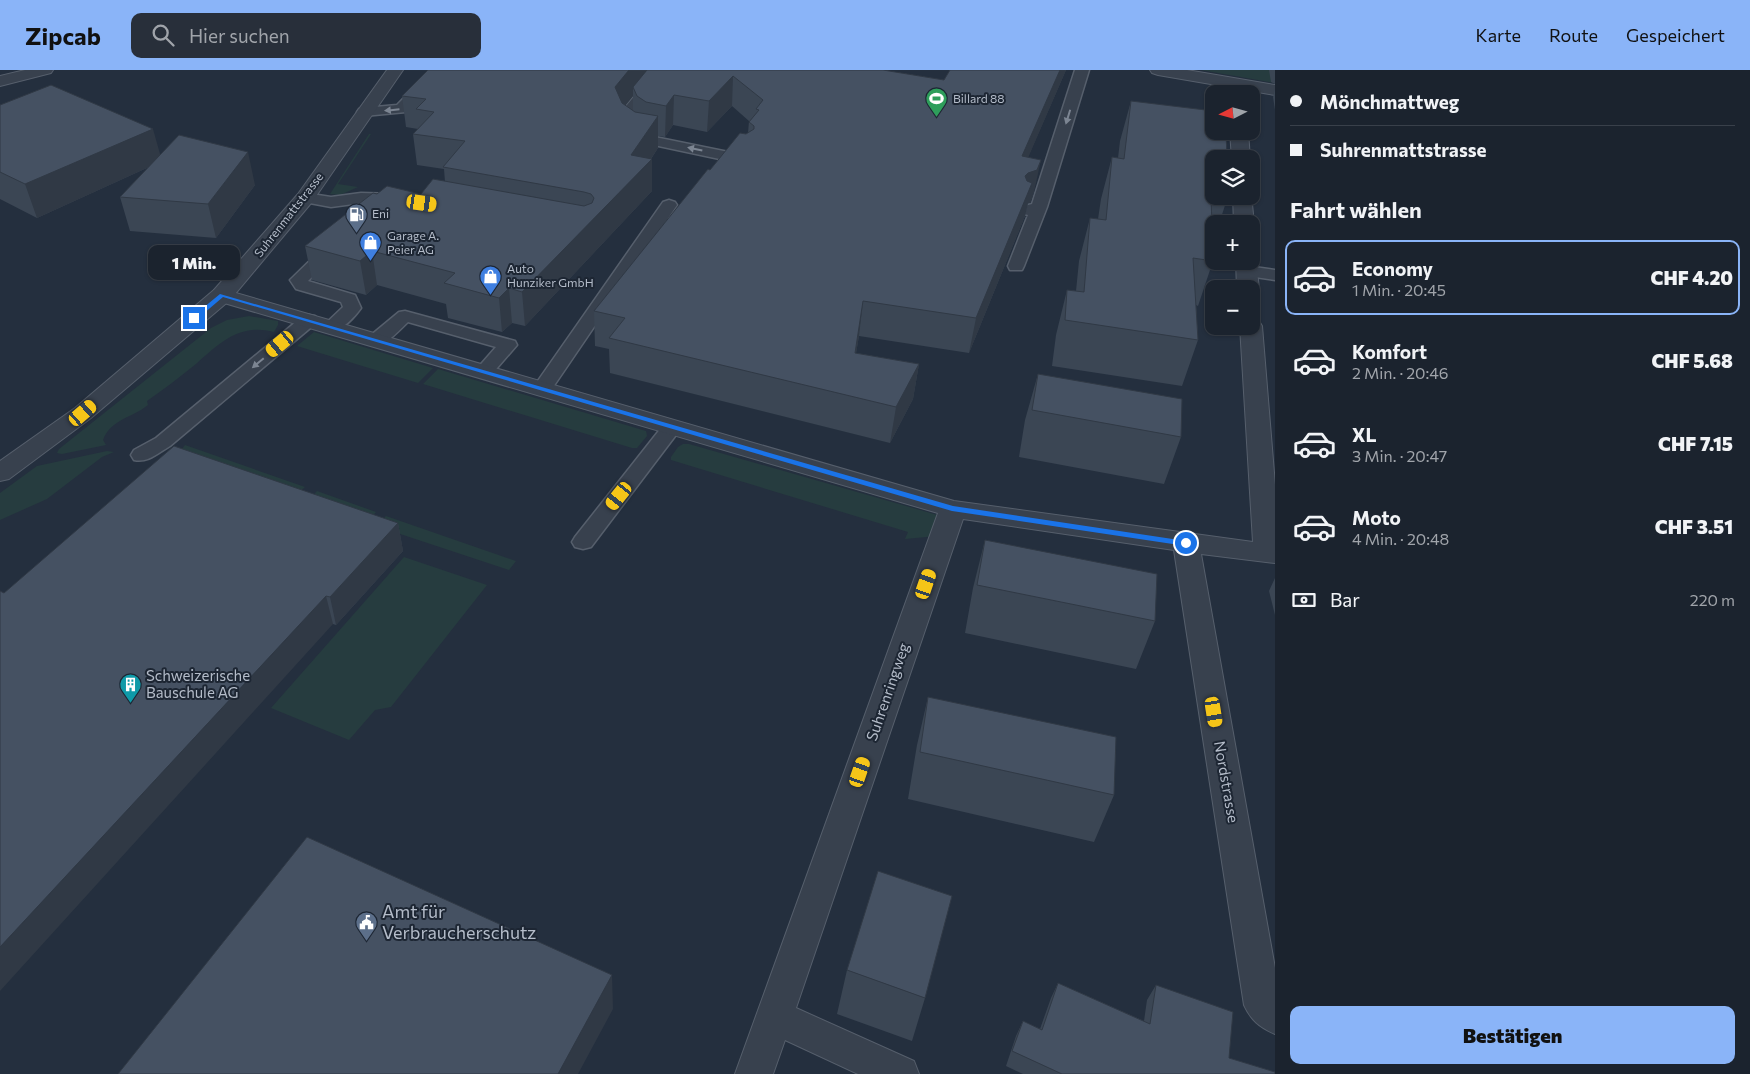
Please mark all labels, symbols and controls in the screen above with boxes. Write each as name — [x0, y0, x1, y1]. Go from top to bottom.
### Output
search box — [131, 13, 481, 58]
text: Zipcab — [25, 21, 101, 50]
icon: search — [149, 21, 177, 49]
text: Hier suchen — [189, 24, 290, 47]
text: Karte — [1476, 24, 1521, 46]
text: Route — [1549, 24, 1598, 46]
text: Gespeichert — [1626, 24, 1725, 46]
north arrow — [1205, 85, 1260, 140]
map controls — [1205, 85, 1260, 335]
sports icon: Billard 88 — [925, 87, 949, 118]
text: Mönchmattweg — [1320, 90, 1459, 113]
place label: Billard 88 — [953, 91, 1005, 105]
one-way arrow — [384, 106, 400, 114]
one-way arrow — [1063, 109, 1071, 124]
text: Suhrenmattstrasse — [1320, 138, 1487, 161]
one-way arrow — [688, 145, 703, 153]
button: layers — [1205, 150, 1260, 205]
street label: Suhrenmattstrasse — [251, 169, 326, 259]
car — [406, 193, 437, 213]
text: Fahrt wählen — [1290, 196, 1422, 223]
fuel station icon: Eni — [344, 202, 368, 233]
place label: Eni — [372, 206, 389, 220]
button: + — [1205, 215, 1260, 270]
place label: Garage A. Peier AG — [387, 228, 439, 256]
shop icon: Garage A. Peier AG — [359, 231, 383, 262]
callout: 1 Min. — [148, 246, 240, 280]
text: 1 Min. — [172, 253, 216, 272]
icon: car — [1292, 255, 1337, 300]
text: Economy — [1352, 257, 1433, 280]
place label: Auto Hunziker GmbH — [507, 261, 594, 289]
shop icon: Auto Hunziker GmbH — [479, 264, 503, 295]
text: CHF 4.20 — [1650, 266, 1733, 289]
button: − — [1205, 280, 1260, 335]
text: 1 Min. · 20:45 — [1352, 280, 1446, 299]
route end — [183, 307, 205, 329]
car — [263, 329, 296, 359]
icon: car — [1292, 338, 1337, 383]
text: Komfort — [1352, 340, 1427, 363]
text: CHF 5.68 — [1651, 349, 1733, 372]
one-way arrow — [252, 357, 265, 368]
text: 2 Min. · 20:46 — [1352, 363, 1449, 382]
car — [66, 397, 99, 429]
icon: car — [1292, 421, 1337, 466]
text: XL — [1352, 423, 1377, 446]
text: CHF 7.15 — [1658, 432, 1733, 455]
text: 3 Min. · 20:47 — [1352, 446, 1447, 465]
car — [603, 480, 634, 512]
icon: car — [1292, 504, 1337, 549]
text: Moto — [1352, 506, 1401, 529]
text: CHF 3.51 — [1655, 515, 1733, 538]
text: 4 Min. · 20:48 — [1352, 529, 1449, 548]
route start — [1175, 532, 1197, 554]
car — [914, 567, 937, 601]
icon: cash — [1290, 586, 1318, 614]
text: Bar — [1330, 588, 1360, 611]
text: 220 m — [1690, 590, 1735, 609]
street label: Suhrenringweg — [862, 640, 912, 743]
place label: Schweizerische Bauschule AG — [146, 666, 250, 701]
building icon: Schweizerische Bauschule AG — [118, 673, 142, 704]
car — [1204, 696, 1223, 728]
street label: Nordstrasse — [1211, 739, 1243, 824]
car — [848, 755, 871, 789]
place label: Amt für Verbraucherschutz — [382, 900, 536, 943]
public building icon: Amt für Verbraucherschutz — [354, 910, 378, 941]
button: Bestätigen — [1290, 1006, 1735, 1064]

